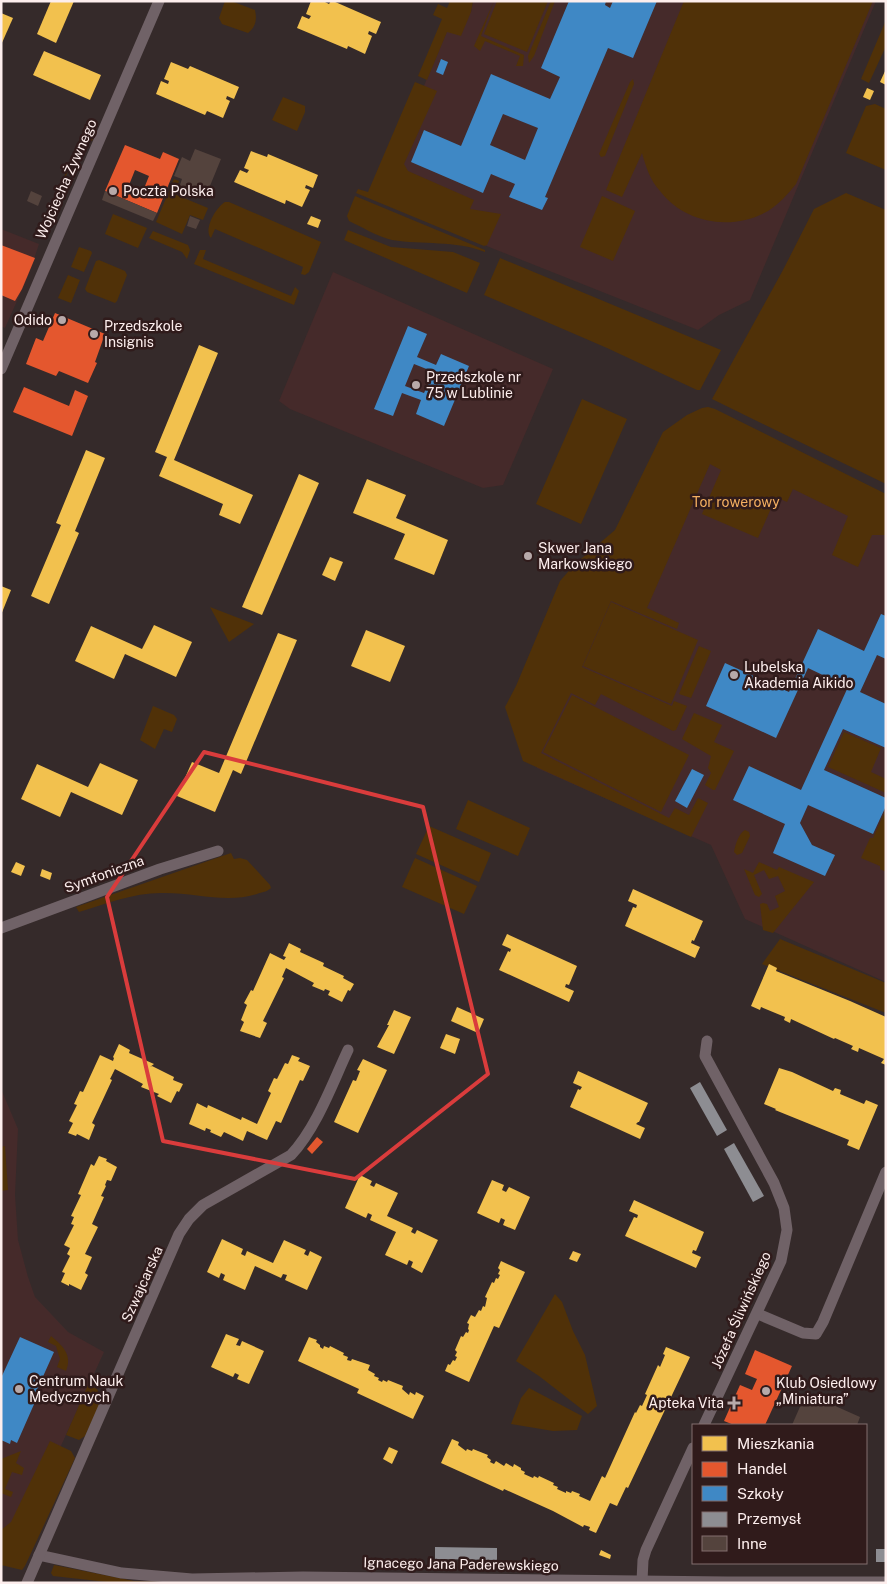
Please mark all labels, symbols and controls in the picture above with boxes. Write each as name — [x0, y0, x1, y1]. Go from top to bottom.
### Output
street label: Wojciecha Żywnego — [31, 116, 100, 241]
place label: Poczta Polska — [123, 183, 214, 199]
marker: Poczta Polska — [107, 185, 119, 197]
place label: Odido — [14, 312, 52, 328]
marker: Odido — [56, 314, 68, 326]
place label: Przedszkole Insignis — [104, 318, 183, 350]
marker: Przedszkole Insignis — [88, 328, 100, 340]
place label: Przedszkole nr 75 w Lublinie — [426, 369, 521, 401]
marker: Przedszkole nr 75 w Lublinie — [410, 379, 422, 391]
park label: Tor rowerowy — [692, 494, 780, 510]
place label: Skwer Jana Markowskiego — [538, 540, 632, 572]
marker: Skwer Jana Markowskiego — [522, 550, 534, 562]
place label: Lubelska Akademia Aikido — [744, 659, 854, 691]
marker: Lubelska Akademia Aikido — [728, 669, 740, 681]
street label: Symfoniczna — [62, 852, 146, 896]
street label: Szwajcarska — [118, 1244, 166, 1324]
street label: Józefa Śliwińskiego — [706, 1248, 774, 1371]
place label: Centrum Nauk Medycznych — [29, 1373, 123, 1405]
place label: Klub Osiedlowy „Miniatura” — [776, 1375, 877, 1407]
marker: Centrum Nauk Medycznych — [13, 1383, 25, 1395]
marker: Klub Osiedlowy „Miniatura” — [760, 1385, 772, 1397]
place label: Apteka Vita — [648, 1395, 724, 1411]
marker: Apteka Vita — [728, 1397, 740, 1409]
legend — [692, 1424, 867, 1564]
text: Mieszkania — [737, 1435, 814, 1452]
text: Handel — [737, 1460, 787, 1477]
text: Szkoły — [737, 1485, 784, 1502]
text: Przemysł — [737, 1510, 802, 1527]
text: Inne — [737, 1535, 767, 1552]
street label: Ignacego Jana Paderewskiego — [363, 1554, 559, 1574]

